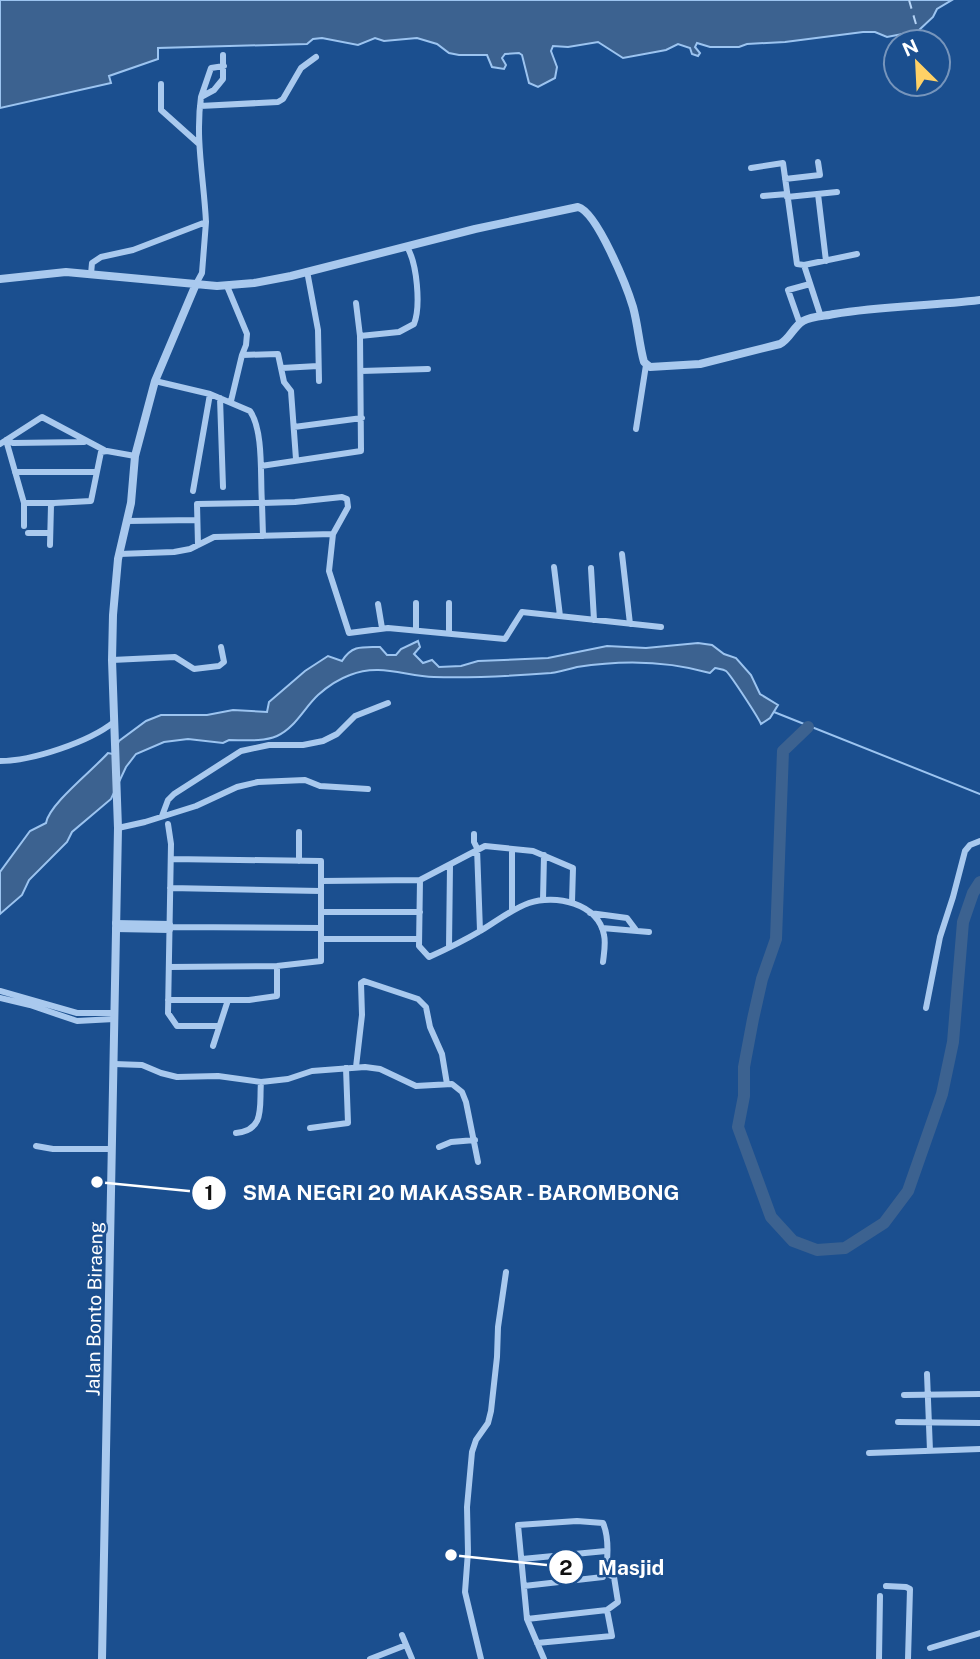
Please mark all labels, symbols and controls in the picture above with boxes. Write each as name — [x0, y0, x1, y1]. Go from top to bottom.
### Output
north arrow — [882, 28, 952, 98]
text: N — [899, 34, 921, 61]
callout: SMA NEGRI 20 MAKASSAR - BAROMBONG — [192, 1172, 694, 1214]
text: 1 — [205, 1180, 214, 1205]
text: SMA NEGRI 20 MAKASSAR - BAROMBONG — [242, 1180, 680, 1205]
street label: Jalan Bonto Biraeng — [81, 1221, 107, 1397]
callout: Masjid — [549, 1546, 678, 1588]
text: 2 — [559, 1555, 573, 1580]
text: Masjid — [598, 1555, 664, 1580]

